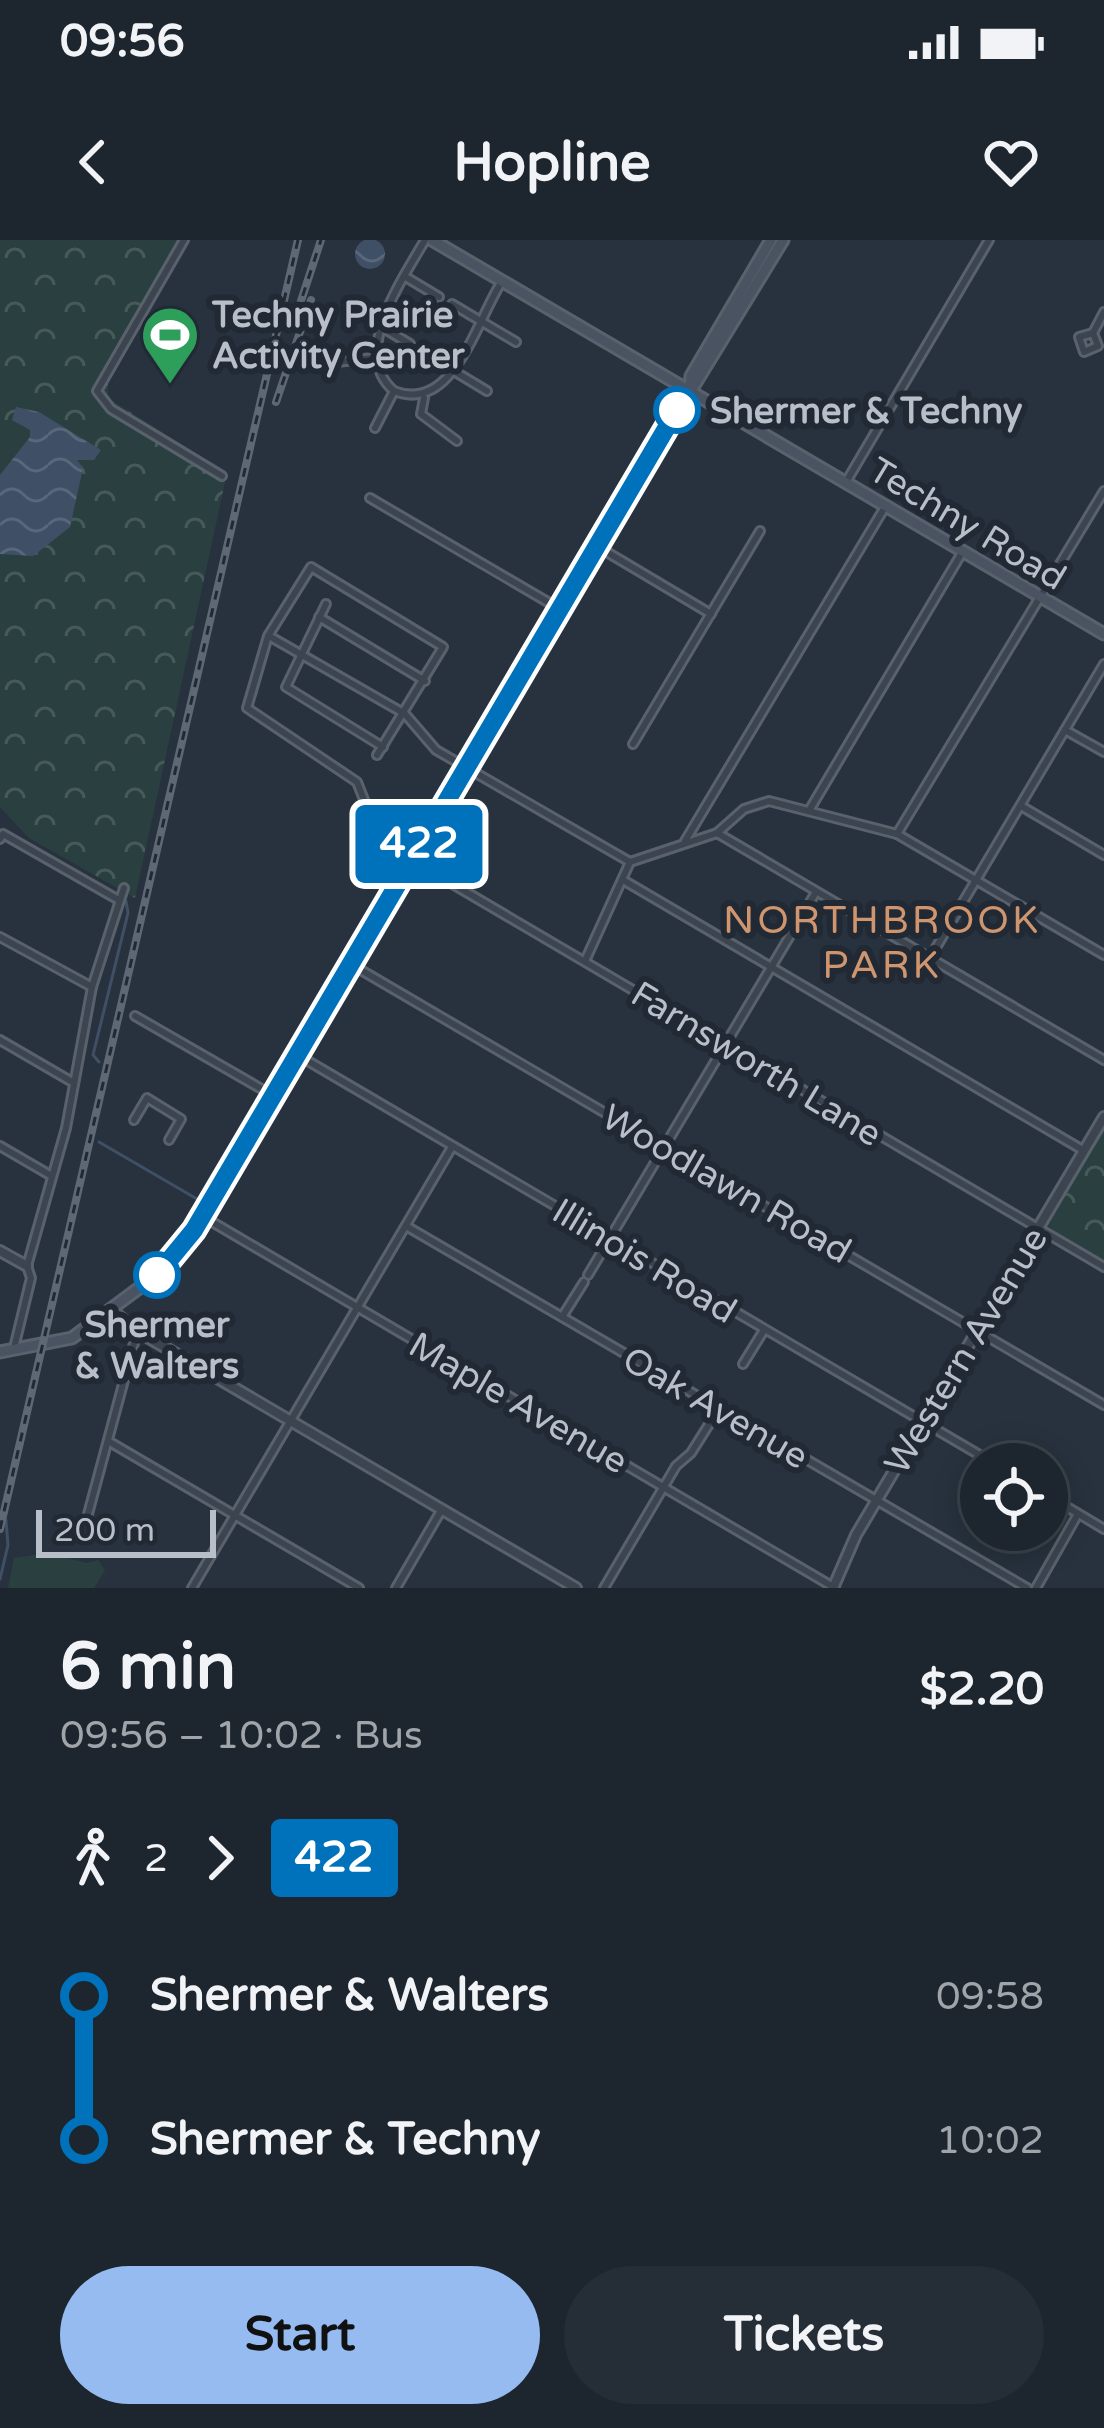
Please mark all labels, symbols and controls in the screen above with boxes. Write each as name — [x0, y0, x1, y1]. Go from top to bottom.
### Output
text: 09:56 — [60, 15, 185, 69]
icon: back — [60, 129, 126, 195]
icon: heart — [978, 129, 1044, 195]
text: Hopline — [453, 130, 651, 195]
place label: Techny Prairie Activity Center — [211, 294, 466, 378]
sports icon: Techny Prairie Activity Center — [139, 304, 201, 386]
marker: Shermer & Techny — [655, 388, 699, 432]
place label: Shermer & Techny — [710, 390, 1022, 433]
street label: Techny Road — [861, 449, 1073, 600]
line badge: 422 — [350, 805, 488, 883]
text: 422 — [379, 818, 459, 869]
district label: NORTHBROOK PARK — [723, 897, 1041, 989]
street label: Farnsworth Lane — [623, 973, 889, 1156]
street label: Woodlawn Road — [594, 1096, 858, 1273]
street label: Illinois Road — [545, 1190, 744, 1333]
street label: Western Avenue — [876, 1220, 1057, 1482]
marker: Shermer & Walters — [135, 1253, 179, 1297]
place label: Shermer & Walters — [75, 1304, 239, 1388]
street label: Maple Avenue — [401, 1323, 635, 1483]
street label: Oak Avenue — [615, 1338, 816, 1479]
map controls — [960, 1443, 1068, 1551]
button: locate — [960, 1443, 1068, 1551]
scale bar — [36, 1504, 216, 1557]
text: 200 m — [54, 1511, 155, 1550]
text: 6 min — [60, 1627, 236, 1707]
text: $2.20 — [920, 1663, 1044, 1717]
text: 09:56 – 10:02 · Bus — [60, 1712, 423, 1759]
icon: walk — [60, 1825, 126, 1891]
icon: forward — [187, 1825, 253, 1891]
text: 422 — [295, 1832, 374, 1883]
text: 2 — [144, 1835, 169, 1882]
text: Shermer & Walters — [150, 1969, 549, 2023]
text: 09:58 — [936, 1973, 1044, 2020]
text: Shermer & Techny — [150, 2113, 540, 2167]
text: 10:02 — [936, 2117, 1044, 2164]
button: Start — [60, 2266, 540, 2404]
button: Tickets — [564, 2266, 1044, 2404]

